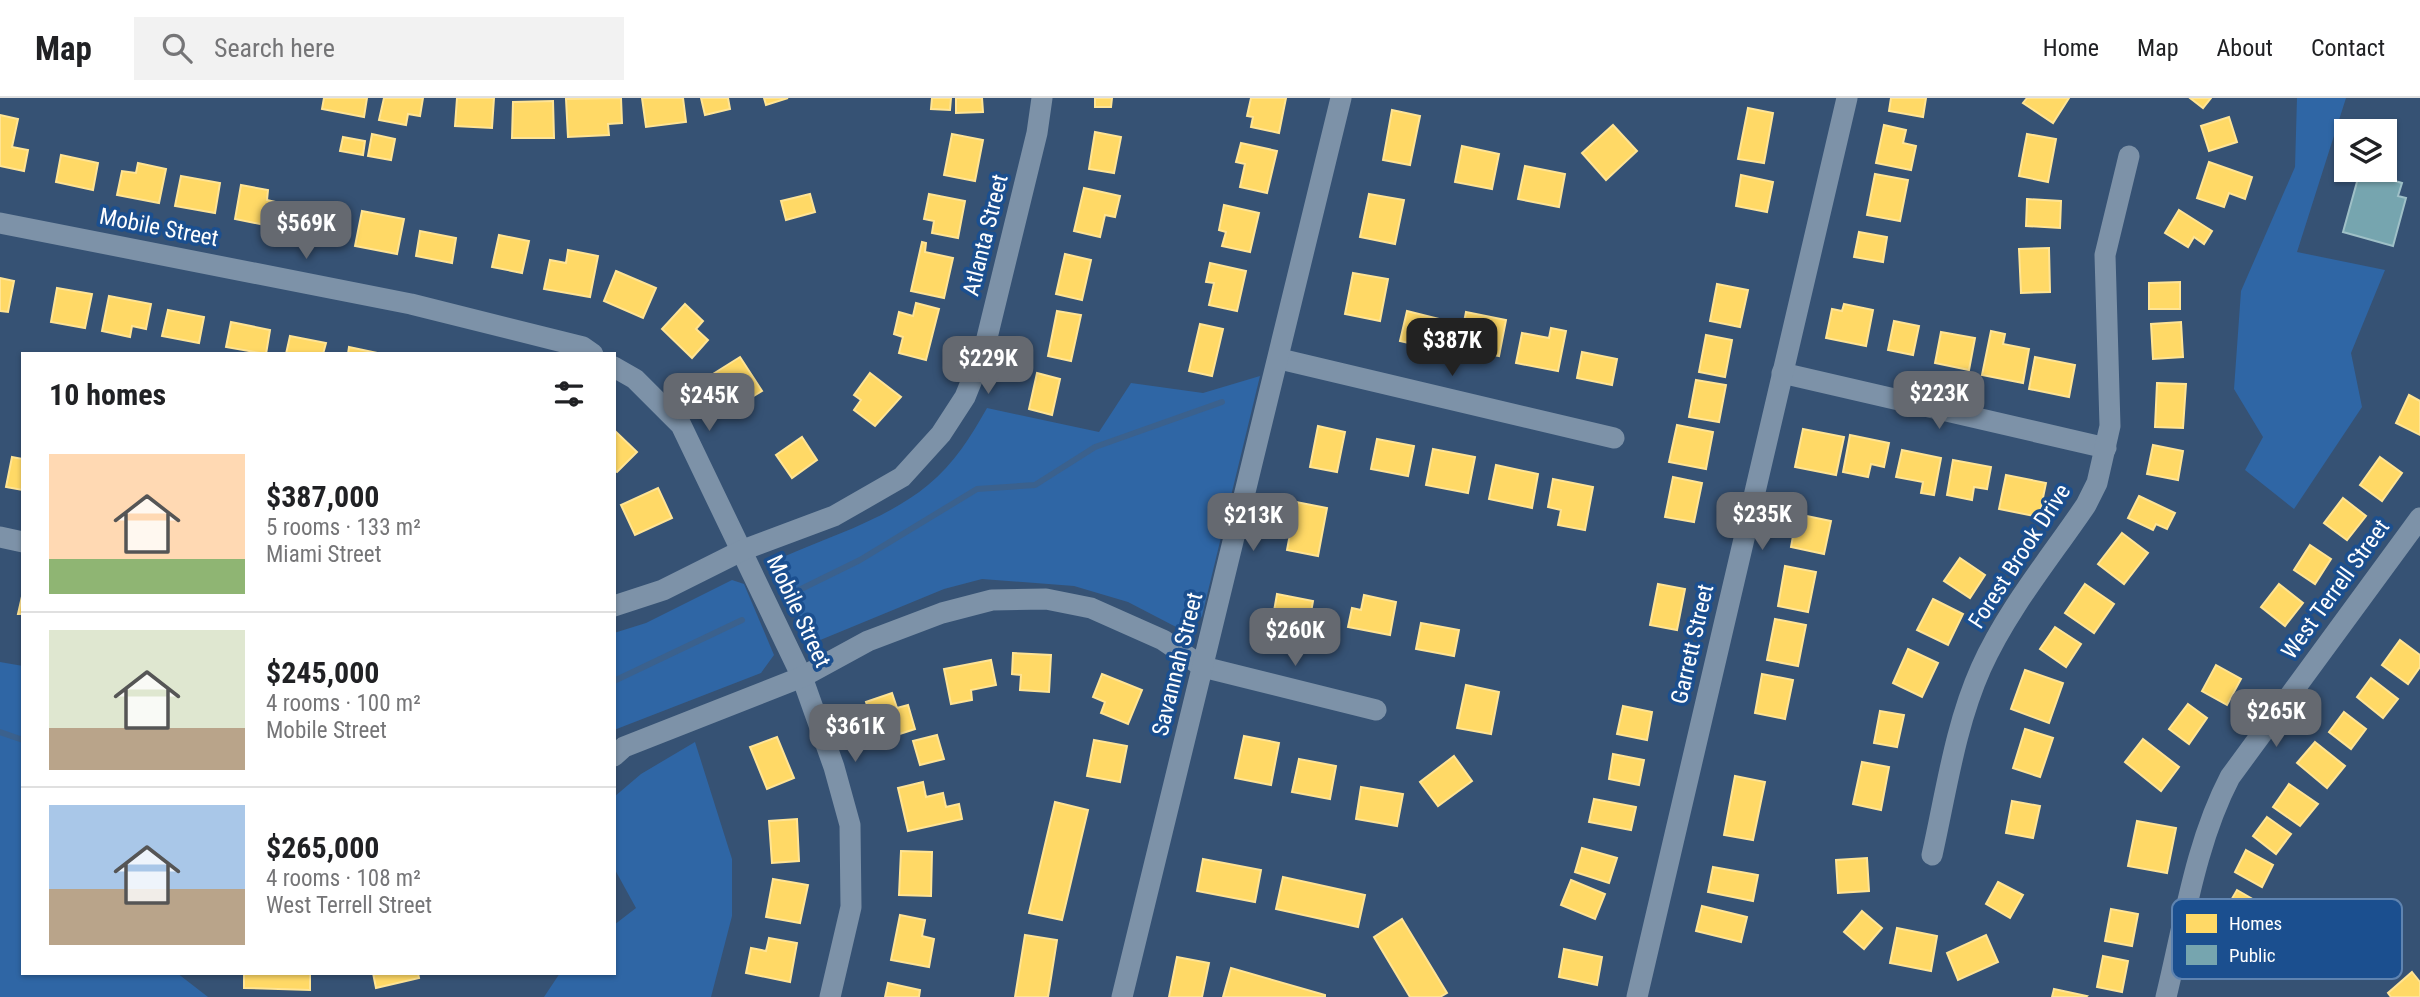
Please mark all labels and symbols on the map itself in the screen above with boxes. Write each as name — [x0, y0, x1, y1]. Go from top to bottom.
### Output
street label: Atlanta Street — [957, 172, 1014, 299]
pin: $569K — [257, 202, 355, 261]
street label: Mobile Street — [97, 203, 221, 252]
pin: $387K — [1403, 318, 1501, 378]
pin: $229K — [939, 336, 1037, 396]
pin: $223K — [1890, 372, 1988, 431]
pin: $245K — [660, 374, 758, 433]
street label: Forest Brook Drive — [1963, 479, 2076, 633]
pin: $235K — [1713, 492, 1811, 552]
pin: $213K — [1204, 494, 1302, 553]
street label: West Terrell Street — [2276, 514, 2395, 664]
street label: Mobile Street — [761, 551, 836, 672]
street label: Garrett Street — [1666, 582, 1719, 707]
street label: Savannah Street — [1147, 590, 1208, 739]
pin: $260K — [1246, 608, 1344, 668]
pin: $265K — [2227, 690, 2325, 749]
pin: $361K — [806, 704, 904, 764]
legend — [2172, 899, 2402, 979]
text: Homes — [2229, 912, 2282, 935]
text: Public — [2229, 944, 2276, 967]

